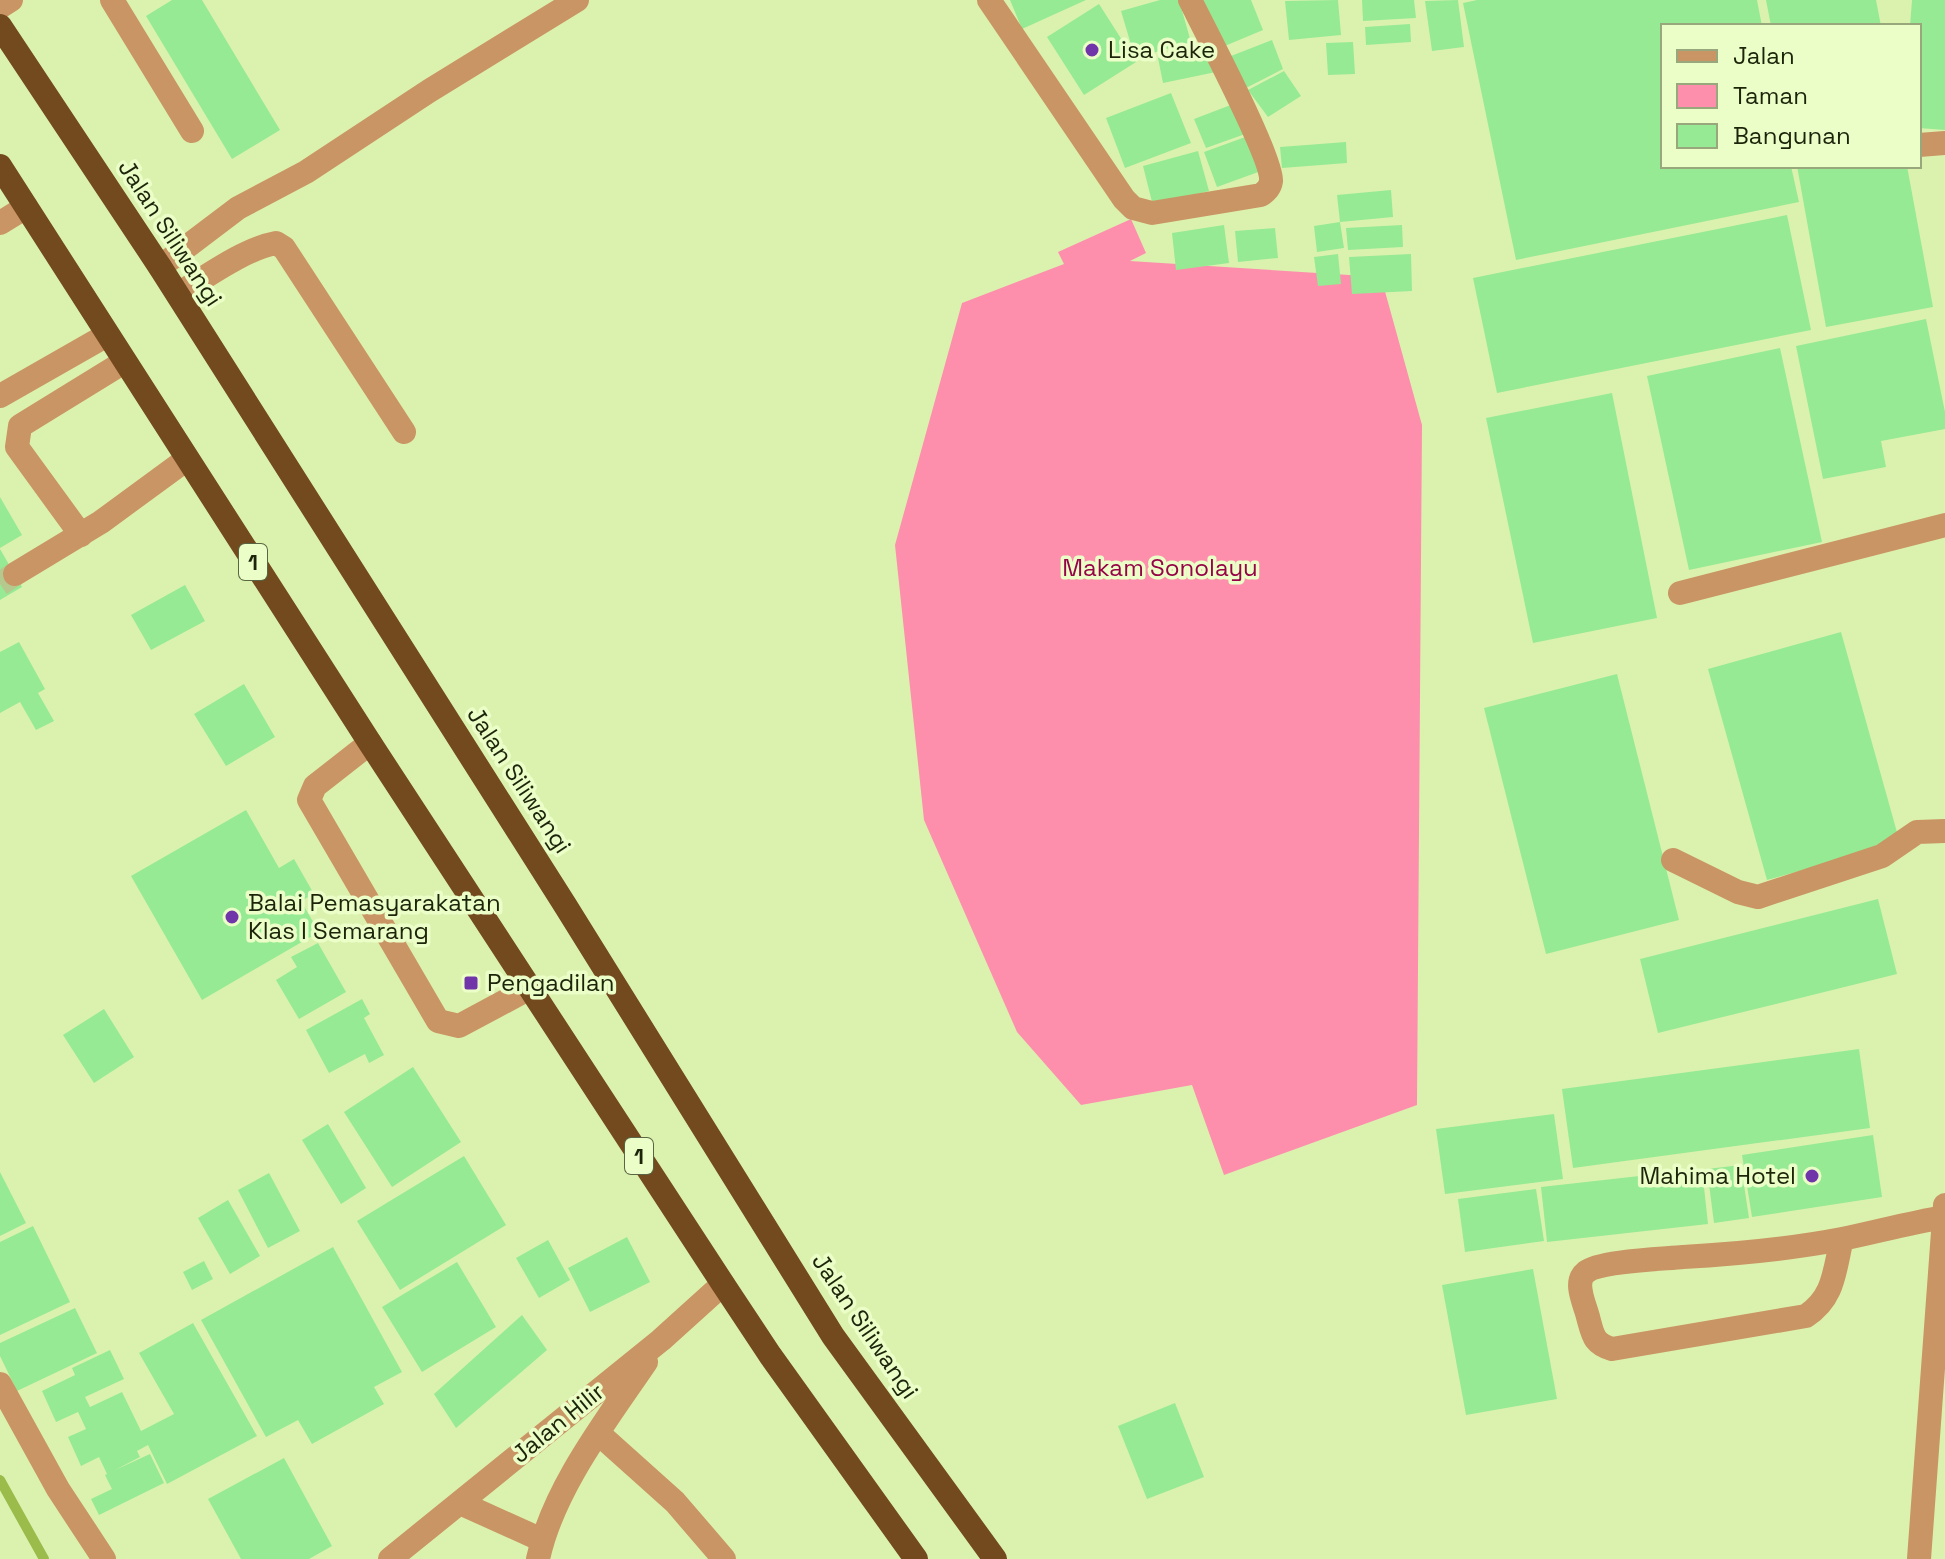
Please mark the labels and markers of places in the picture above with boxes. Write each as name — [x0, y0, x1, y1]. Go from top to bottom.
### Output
place label: Lisa Cake — [1108, 34, 1215, 65]
marker: Lisa Cake — [1083, 41, 1101, 59]
place label: Balai Pemasyarakatan Klas I Semarang — [248, 887, 501, 946]
marker: Balai Pemasyarakatan Klas I Semarang — [223, 908, 241, 926]
place label: Pengadilan — [487, 967, 615, 998]
marker: Pengadilan — [462, 974, 480, 992]
place label: Mahima Hotel — [1639, 1160, 1796, 1191]
marker: Mahima Hotel — [1803, 1167, 1821, 1185]

